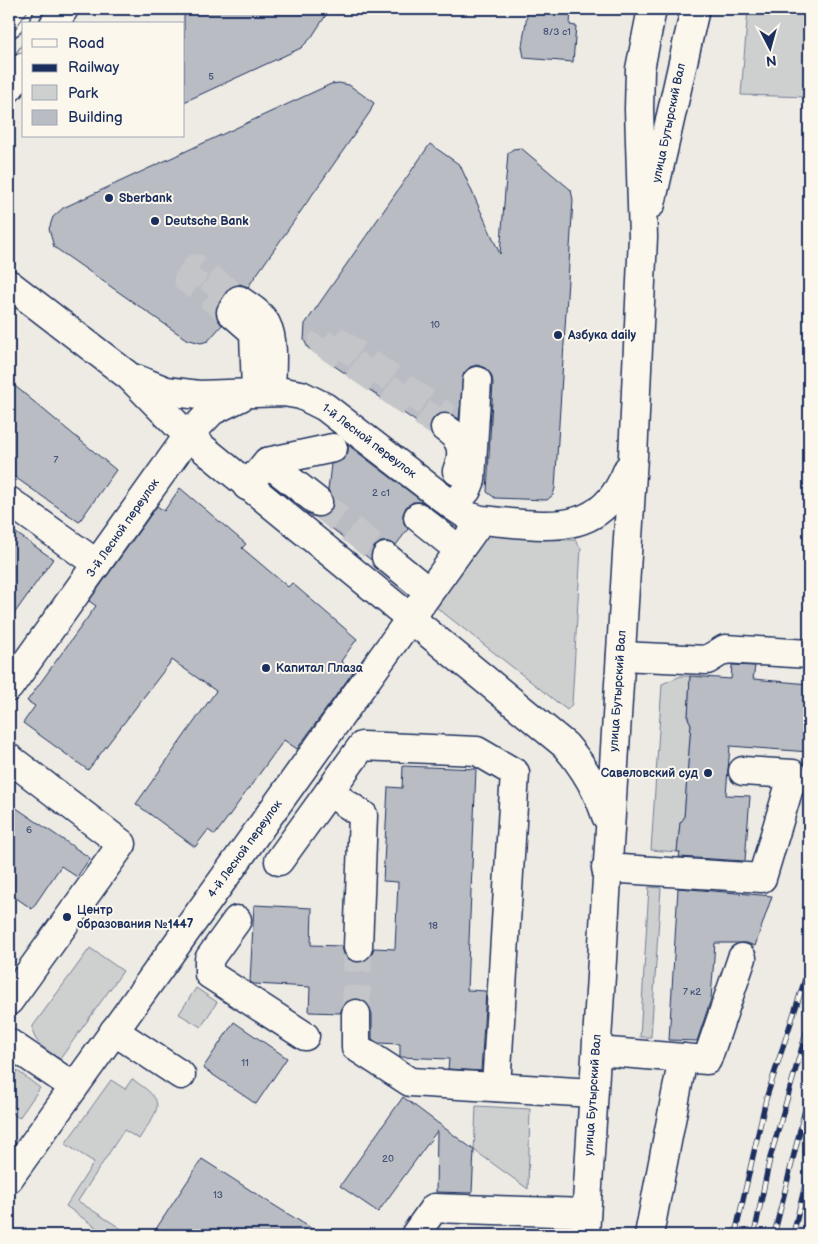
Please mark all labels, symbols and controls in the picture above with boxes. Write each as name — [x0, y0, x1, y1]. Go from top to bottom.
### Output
legend — [22, 22, 185, 138]
north arrow — [746, 22, 796, 72]
house number: 8/3 с1 — [543, 26, 571, 38]
text: Road — [68, 34, 104, 53]
text: N — [765, 51, 777, 69]
text: Railway — [68, 58, 119, 77]
street label: улица Бутырский Вал — [649, 62, 689, 184]
house number: 5 — [208, 71, 214, 83]
text: Park — [68, 84, 99, 103]
text: Building — [68, 108, 123, 127]
place label: Sberbank — [119, 191, 173, 206]
marker: Sberbank — [103, 192, 115, 204]
place label: Deutsche Bank — [165, 214, 249, 229]
marker: Deutsche Bank — [149, 215, 161, 227]
house number: 10 — [430, 319, 440, 331]
place label: Азбука daily — [567, 328, 636, 343]
marker: Азбука daily — [552, 329, 564, 341]
street label: 1-й Лесной переулок — [319, 401, 420, 482]
house number: 7 — [54, 454, 59, 466]
street label: 3-й Лесной переулок — [83, 475, 163, 580]
house number: 2 c1 — [372, 487, 390, 499]
street label: улица Бутырский Вал — [606, 630, 630, 752]
place label: Капитал Плаза — [276, 661, 364, 676]
marker: Капитал Плаза — [260, 662, 272, 674]
place label: Савеловский cуд — [601, 766, 699, 781]
marker: Савеловский cуд — [702, 767, 714, 779]
street label: 4-й Лесной переулок — [204, 797, 286, 901]
house number: 6 — [26, 824, 32, 836]
place label: Центр образования №1447 — [77, 903, 194, 932]
marker: Центр образования №1447 — [61, 911, 73, 923]
house number: 18 — [428, 920, 438, 932]
house number: 7 к2 — [683, 986, 701, 998]
street label: улица Бутырский Вал — [581, 1034, 605, 1156]
house number: 11 — [241, 1057, 249, 1069]
house number: 20 — [382, 1153, 394, 1165]
house number: 13 — [213, 1189, 223, 1201]

